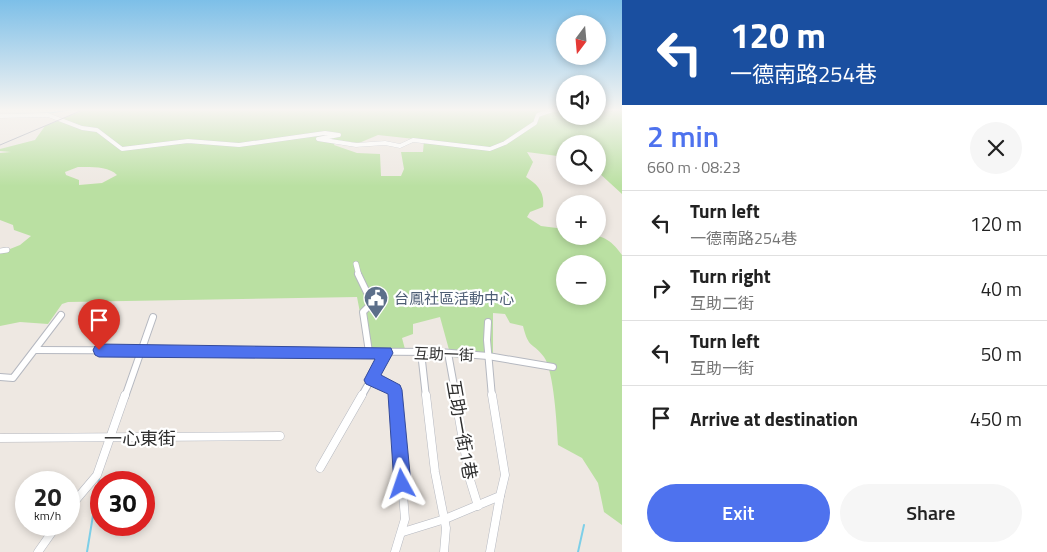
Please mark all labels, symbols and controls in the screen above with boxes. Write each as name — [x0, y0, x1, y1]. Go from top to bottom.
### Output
text: 120 m — [730, 8, 826, 62]
north arrow — [556, 15, 606, 65]
map controls — [556, 15, 606, 305]
icon: left — [647, 20, 712, 85]
text: 一德南路254巷 — [730, 57, 877, 91]
button: sound — [556, 75, 606, 125]
text: 2 min — [647, 113, 719, 159]
button: close — [970, 122, 1022, 174]
button: search — [556, 135, 606, 185]
text: 660 m · 08:23 — [647, 155, 741, 179]
button: + — [556, 195, 606, 245]
text: Turn left — [690, 196, 760, 225]
icon: left — [647, 209, 675, 237]
text: 120 m — [970, 209, 1022, 238]
text: 一德南路254巷 — [690, 226, 797, 250]
button: − — [556, 255, 606, 305]
text: Turn right — [690, 261, 771, 290]
icon: right — [647, 274, 675, 302]
text: 40 m — [981, 274, 1022, 303]
public building icon: 台鳳社區活動中心 — [363, 285, 389, 319]
place label: 台鳳社區活動中心 — [394, 287, 514, 310]
text: 互助二街 — [690, 291, 754, 315]
pin — [78, 299, 120, 350]
icon: arrive — [85, 306, 113, 334]
text: Turn left — [690, 326, 760, 355]
icon: left — [647, 339, 675, 367]
text: 50 m — [981, 339, 1022, 368]
street label: 互助一街 — [414, 341, 474, 367]
text: 互助一街 — [690, 356, 754, 380]
street label: 互助一街1巷 — [440, 378, 484, 482]
icon: arrive — [647, 404, 675, 432]
text: Arrive at destination — [690, 404, 858, 433]
text: 450 m — [970, 404, 1022, 433]
street label: 一心東街 — [104, 425, 176, 452]
position arrow — [375, 457, 427, 509]
speed limit sign: 30 — [90, 471, 155, 536]
text: 20 — [33, 478, 62, 516]
button: Exit — [647, 484, 830, 542]
button: Share — [840, 484, 1022, 542]
text: km/h — [34, 506, 61, 525]

